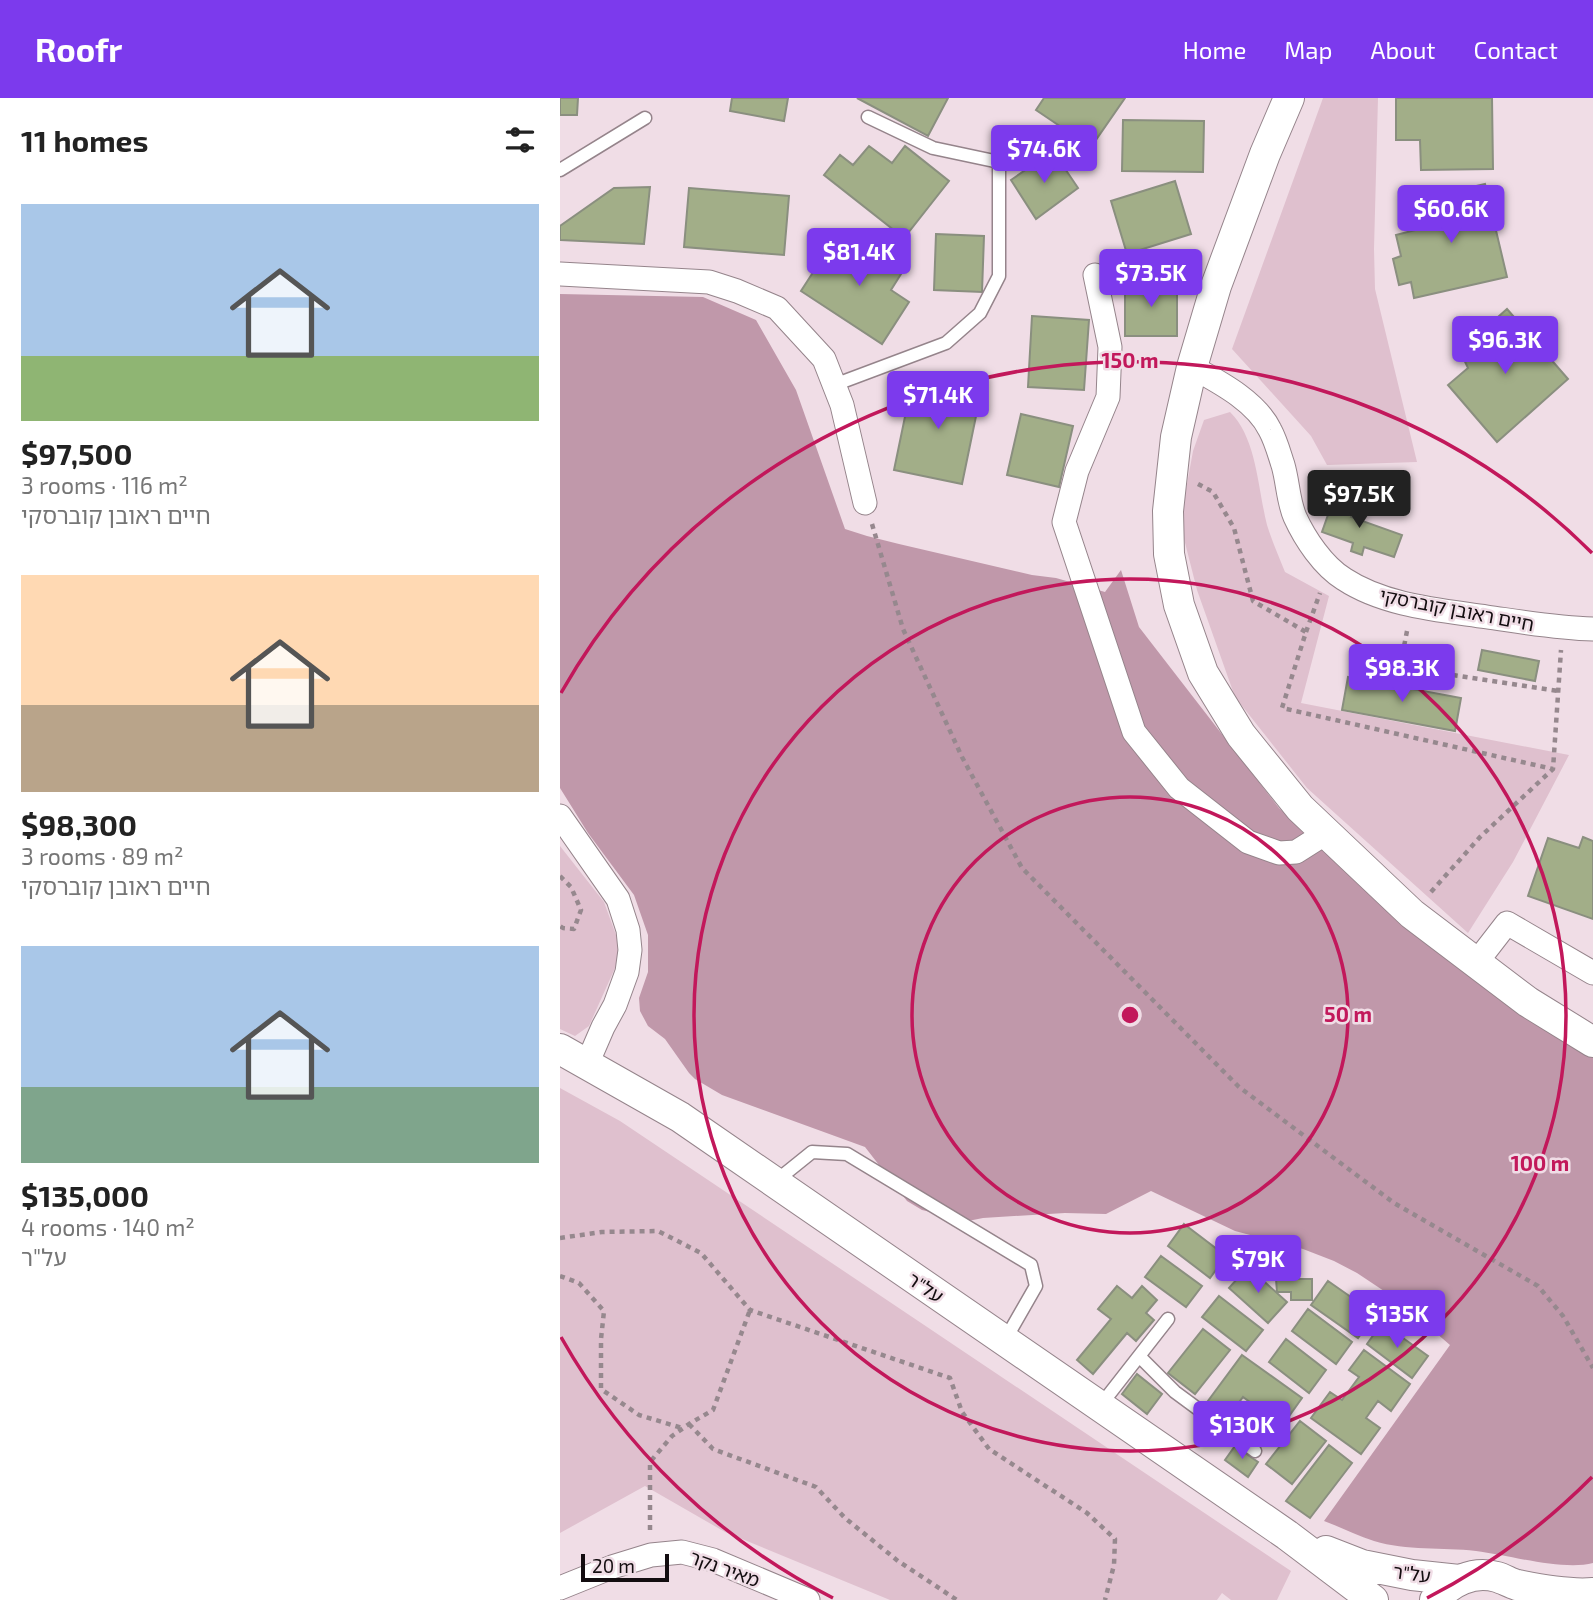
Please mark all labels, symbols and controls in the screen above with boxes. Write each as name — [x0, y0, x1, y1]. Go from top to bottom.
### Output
text: Roofr — [35, 29, 122, 69]
text: Home — [1183, 35, 1246, 64]
text: Map — [1284, 35, 1332, 64]
text: About — [1370, 35, 1436, 64]
text: Contact — [1474, 35, 1558, 64]
icon: filters — [501, 121, 539, 159]
text: 11 homes — [21, 122, 148, 158]
pin: $74.6K — [987, 126, 1101, 185]
text: $74.6K — [1007, 134, 1081, 162]
pin: $60.6K — [1394, 186, 1508, 245]
text: $60.6K — [1413, 194, 1489, 222]
pin: $81.4K — [802, 228, 916, 288]
text: $81.4K — [823, 237, 895, 265]
icon: home — [217, 250, 343, 376]
pin: $73.5K — [1094, 250, 1208, 309]
text: $73.5K — [1115, 258, 1187, 286]
pin: $96.3K — [1448, 316, 1562, 376]
text: $96.3K — [1468, 325, 1542, 353]
text: 150 m — [1102, 347, 1158, 372]
pin: $71.4K — [881, 372, 995, 431]
text: $71.4K — [903, 380, 973, 408]
text: $97,500 — [21, 435, 132, 471]
pin: $97.5K — [1302, 470, 1416, 530]
text: 3 rooms · 116 m² — [21, 471, 188, 499]
text: $97.5K — [1324, 479, 1395, 507]
text: חיים ראובן קוברסקי — [21, 501, 211, 529]
street label: חיים ראובן קוברסקי — [1378, 583, 1536, 635]
icon: home — [217, 621, 343, 747]
pin: $98.3K — [1345, 644, 1459, 704]
text: $98.3K — [1365, 653, 1439, 681]
text: $98,300 — [21, 806, 137, 842]
text: 3 rooms · 89 m² — [21, 842, 183, 870]
text: חיים ראובן קוברסקי — [21, 872, 211, 900]
icon: home — [217, 992, 343, 1118]
text: 50 m — [1324, 1001, 1372, 1026]
centre of rings — [1118, 1003, 1142, 1027]
text: 100 m — [1511, 1150, 1569, 1175]
text: $135,000 — [21, 1177, 149, 1213]
text: 4 rooms · 140 m² — [21, 1213, 195, 1241]
pin: $79K — [1217, 1236, 1299, 1295]
text: על"ר — [21, 1243, 67, 1271]
text: $79K — [1231, 1244, 1285, 1272]
street label: על"ר — [904, 1267, 948, 1307]
pin: $135K — [1348, 1290, 1446, 1350]
text: $135K — [1365, 1299, 1429, 1327]
pin: $130K — [1193, 1402, 1291, 1461]
text: $130K — [1209, 1410, 1275, 1438]
street label: מאיר נקר — [687, 1545, 763, 1591]
scale bar — [581, 1551, 668, 1583]
text: 20 m — [592, 1554, 635, 1577]
street label: על"ר — [1392, 1559, 1432, 1587]

